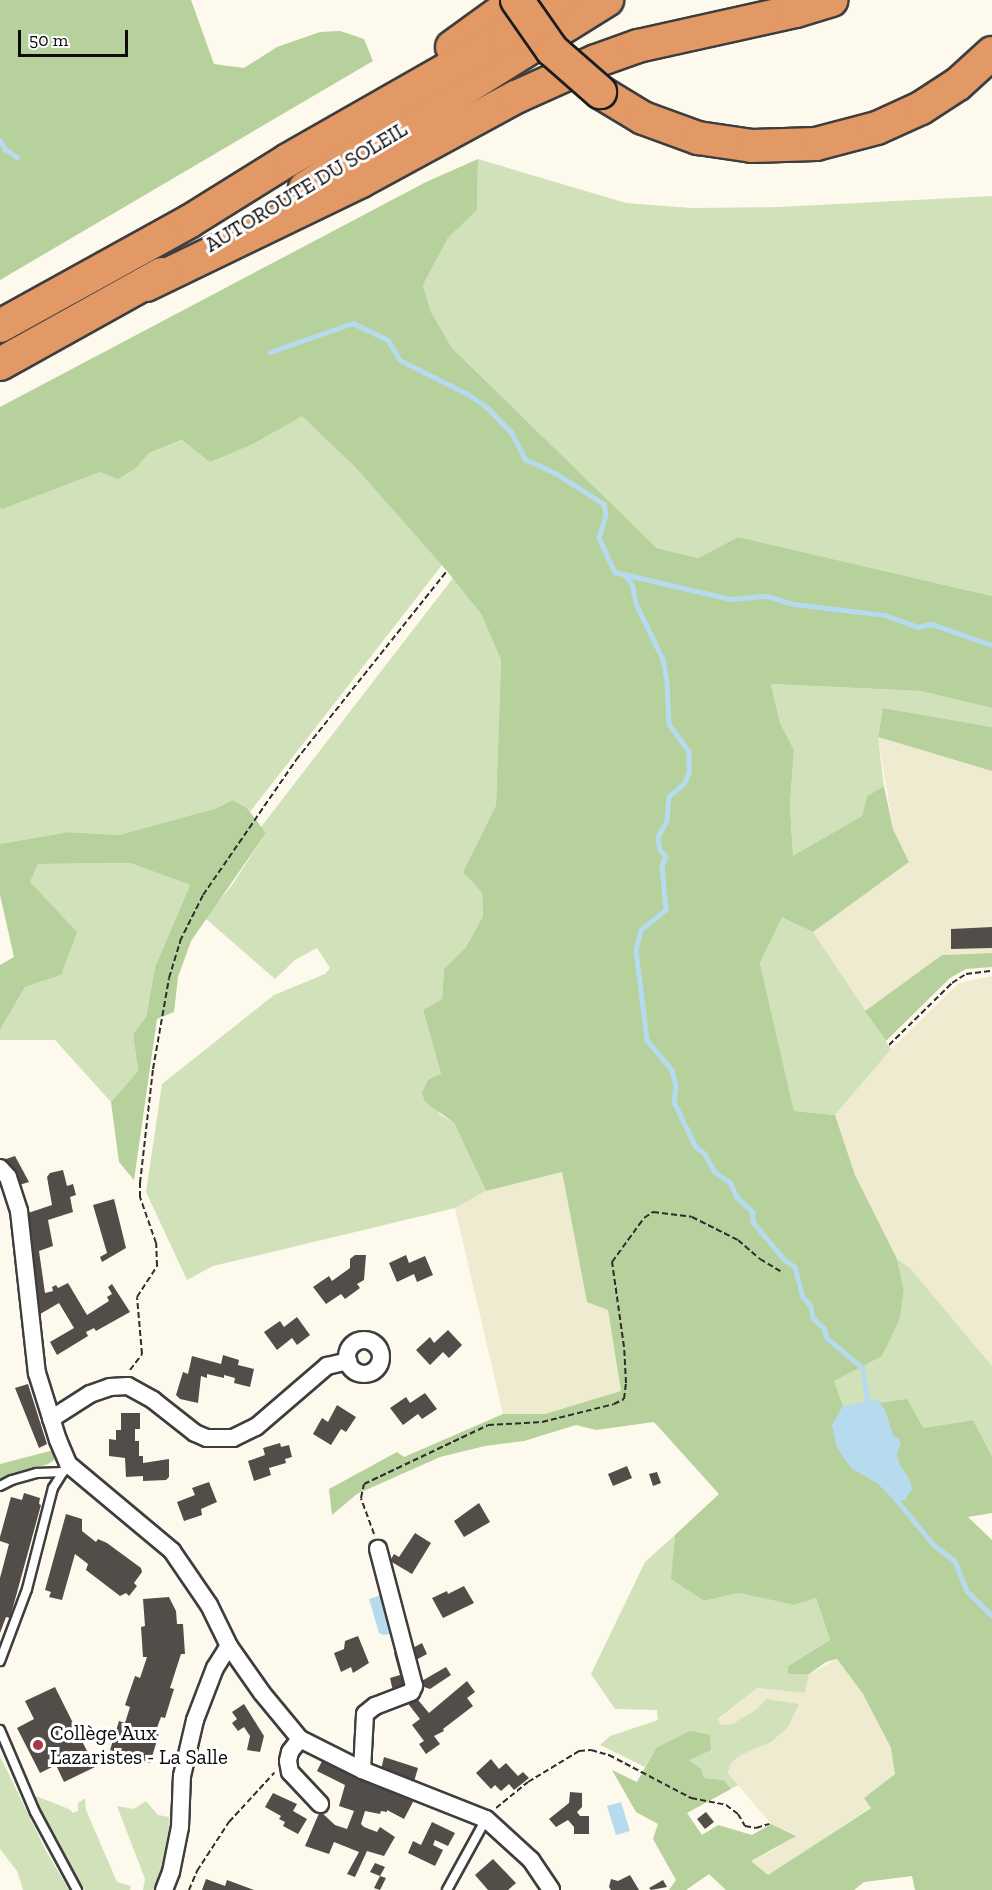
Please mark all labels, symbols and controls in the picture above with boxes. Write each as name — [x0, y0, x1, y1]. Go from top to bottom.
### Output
scale bar — [21, 18, 130, 56]
text: 50 m — [29, 29, 68, 51]
street label: AUTOROUTE DU SOLEIL — [200, 117, 412, 257]
place label: Collège Aux Lazaristes - La Salle — [50, 1720, 228, 1770]
marker: Collège Aux Lazaristes - La Salle — [31, 1738, 45, 1752]

